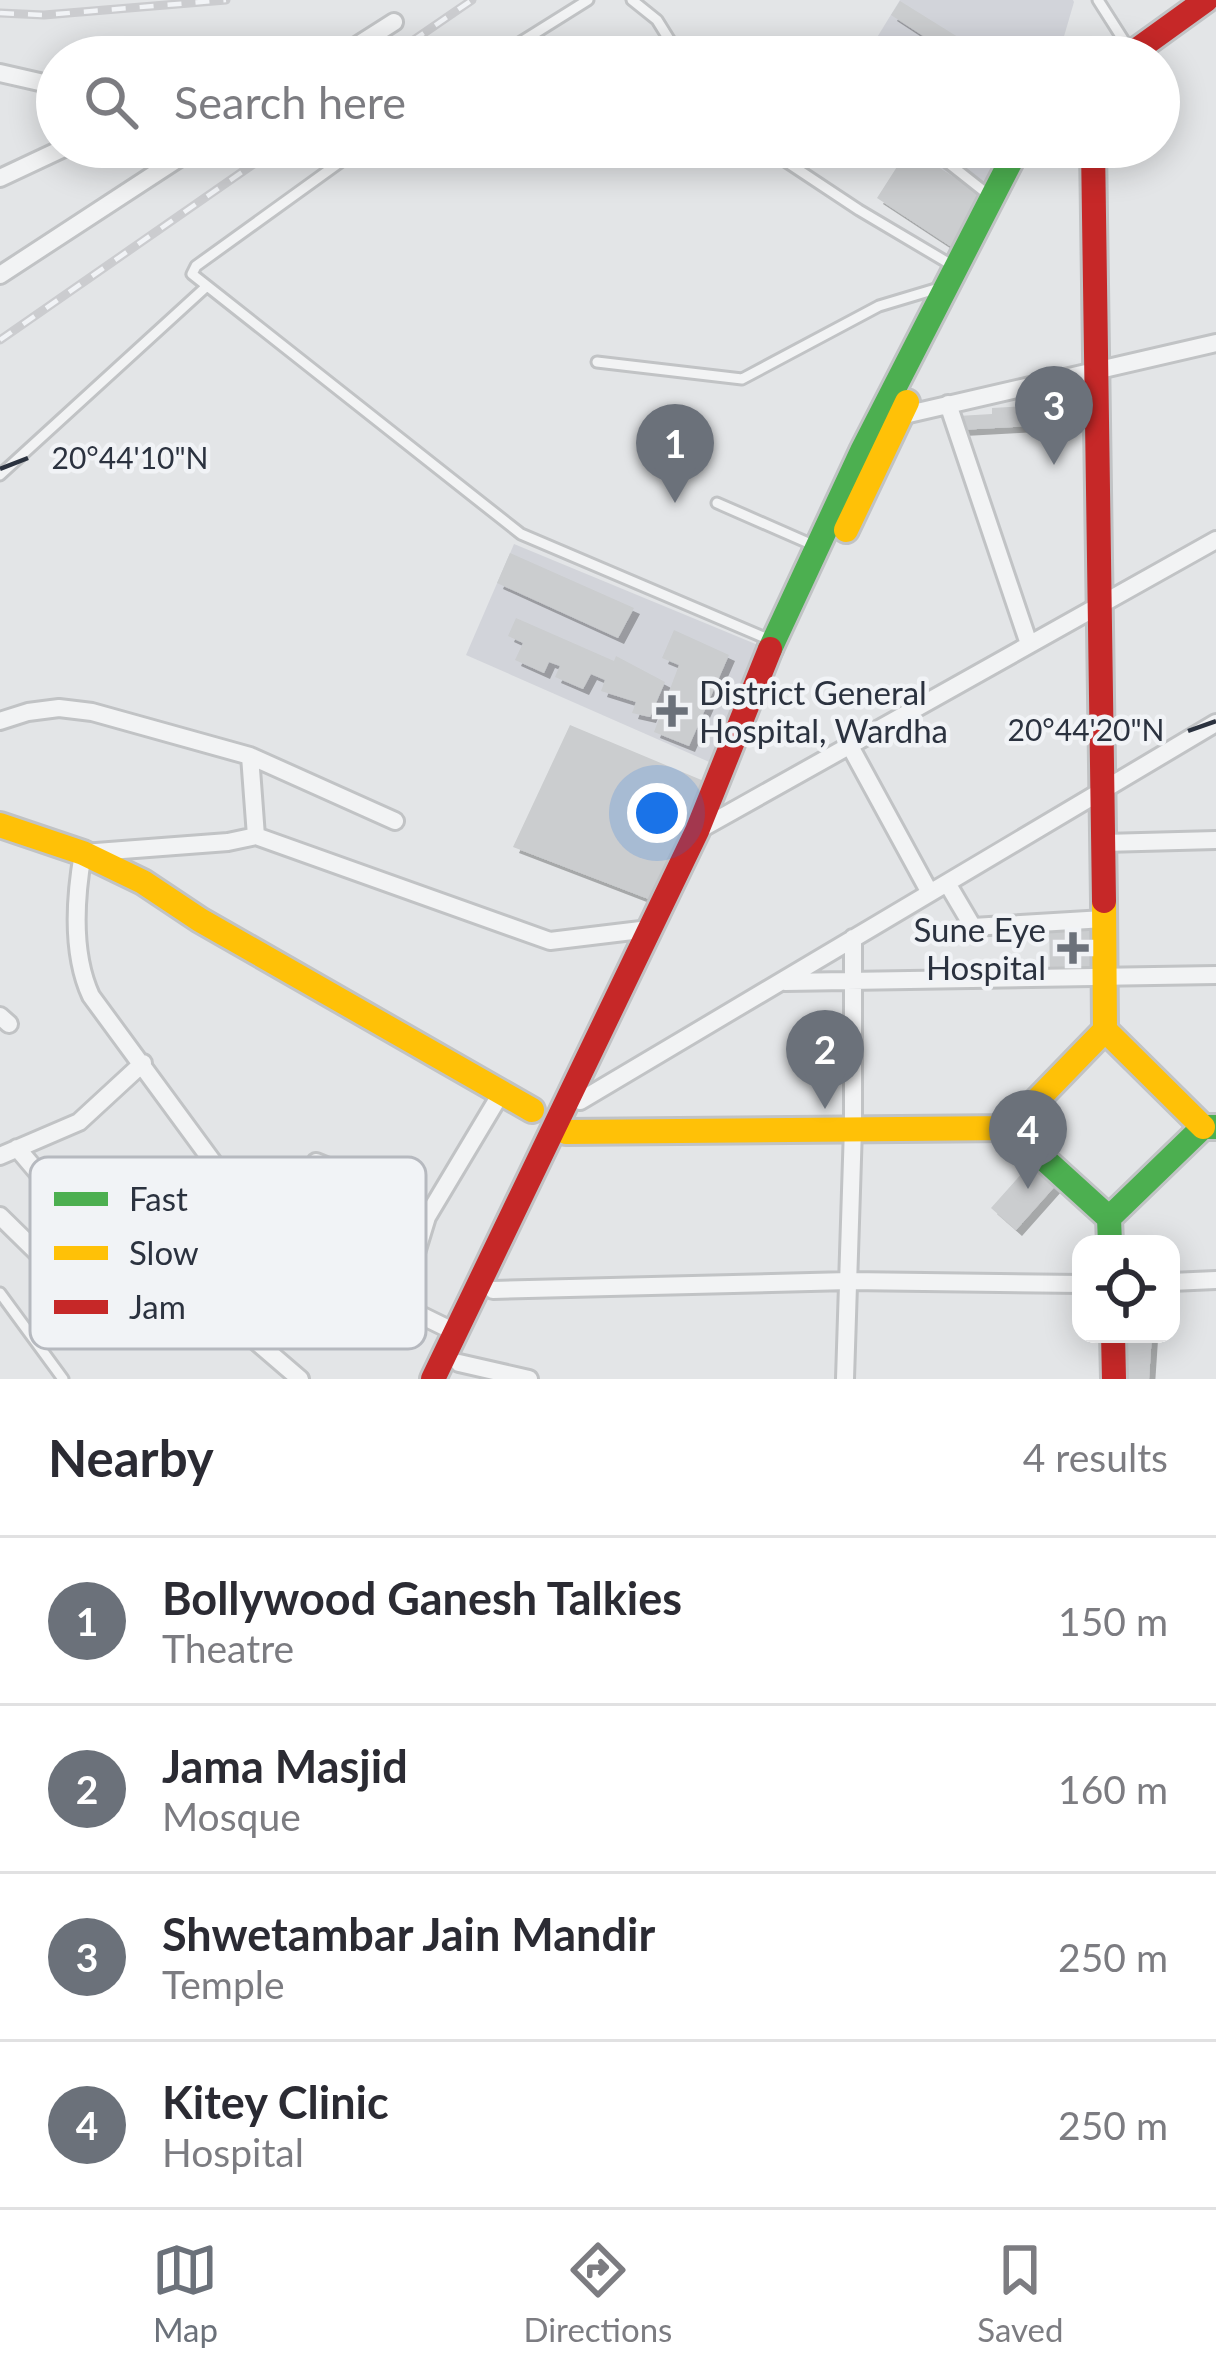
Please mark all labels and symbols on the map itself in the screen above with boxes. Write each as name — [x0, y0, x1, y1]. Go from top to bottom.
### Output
pin: 3 — [1015, 366, 1093, 465]
pin: 1 — [636, 404, 714, 503]
text: 20°44'10"N — [52, 439, 208, 475]
place label: District General Hospital, Wardha — [699, 672, 948, 750]
marker: District General Hospital, Wardha — [656, 695, 688, 727]
text: 20°44'20"N — [1008, 711, 1164, 747]
your location — [627, 783, 687, 843]
place label: Sune Eye Hospital — [913, 909, 1046, 987]
marker: Sune Eye Hospital — [1057, 932, 1089, 964]
pin: 2 — [786, 1010, 864, 1109]
pin: 4 — [989, 1090, 1067, 1189]
legend — [30, 1157, 426, 1349]
text: Fast — [129, 1178, 188, 1218]
text: Slow — [129, 1232, 199, 1272]
text: Jam — [129, 1286, 186, 1326]

